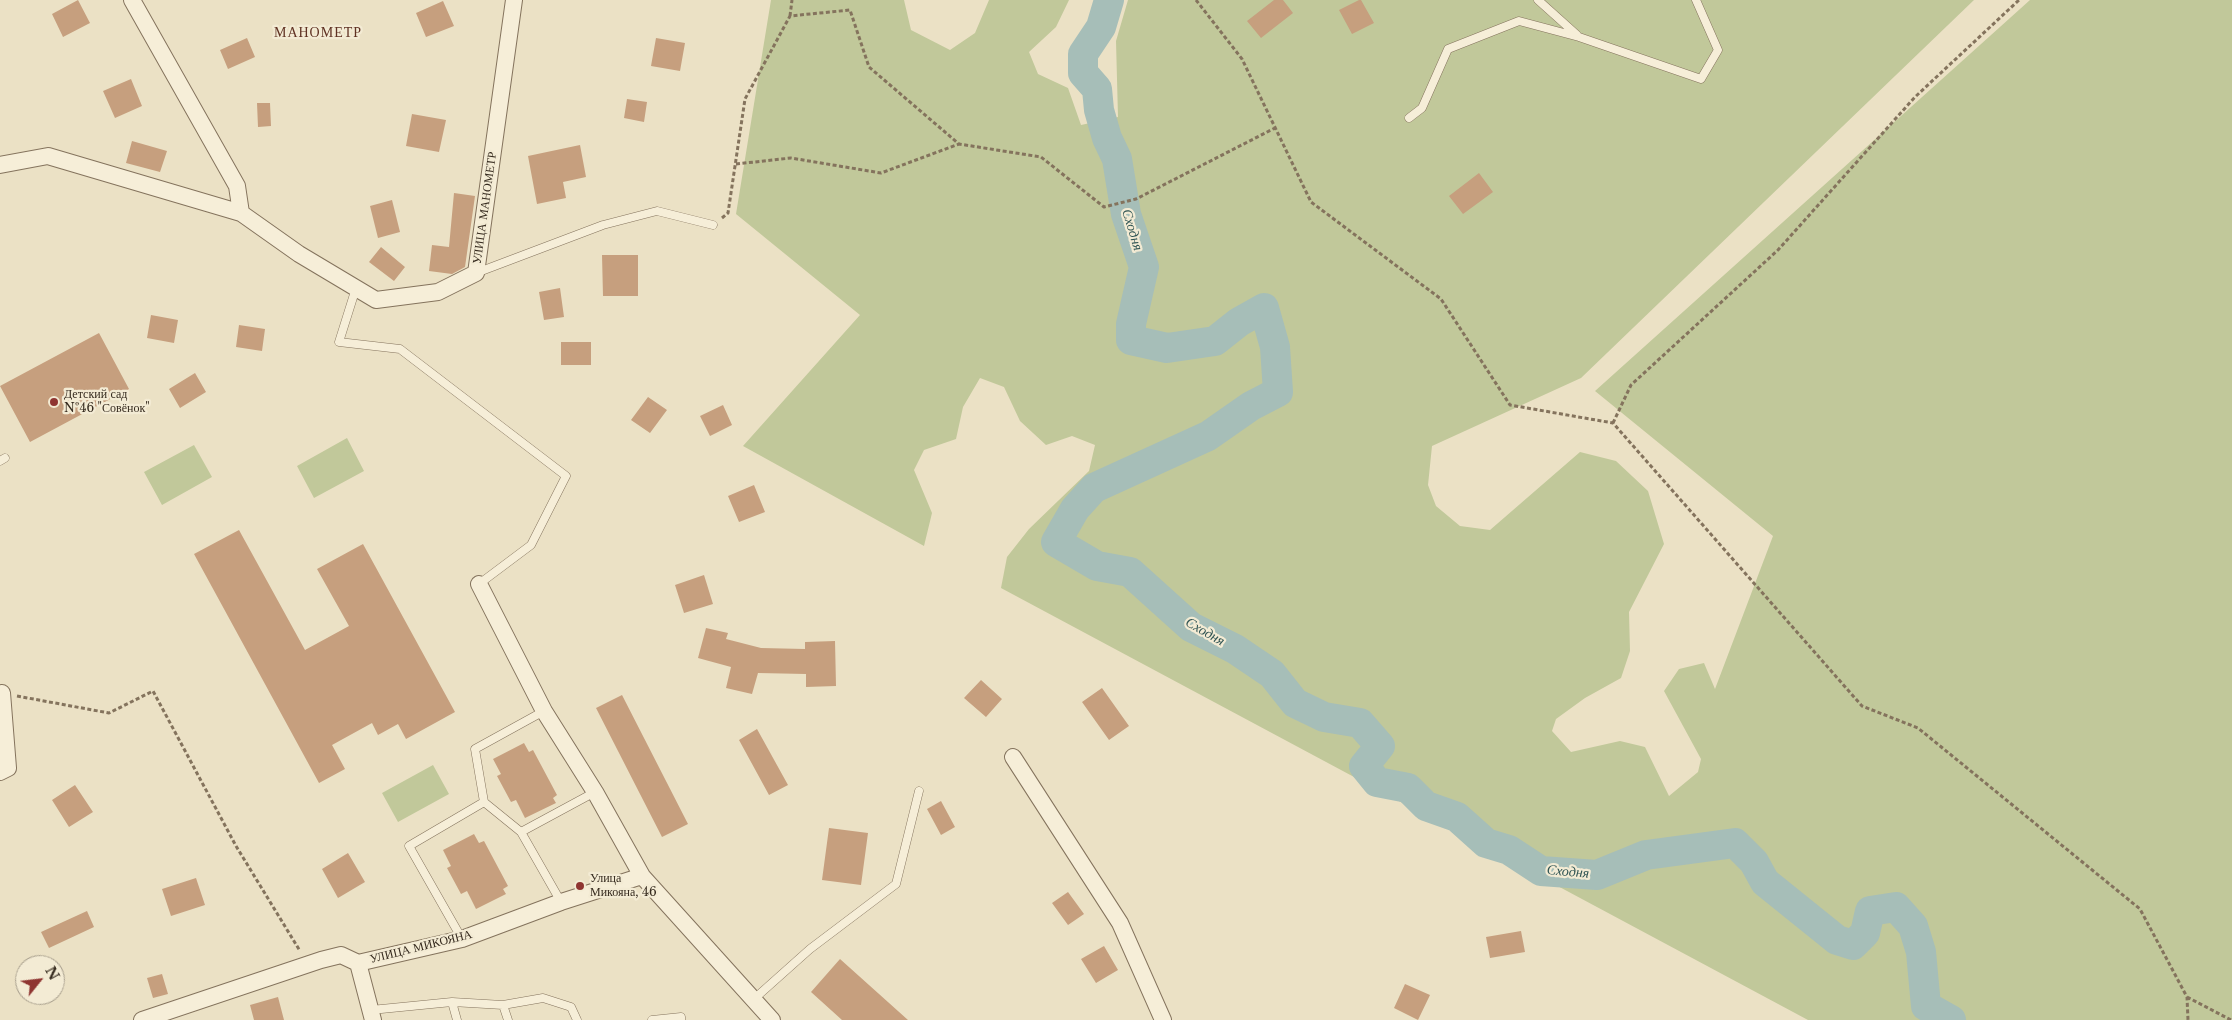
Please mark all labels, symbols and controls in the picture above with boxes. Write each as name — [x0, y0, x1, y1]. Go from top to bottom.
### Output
district label: МАНОМЕТР — [273, 25, 363, 41]
street label: УЛИЦА МАНОМЕТР — [470, 151, 500, 265]
water label: Сходня — [1118, 207, 1146, 253]
place label: Детский сад №46 "Совёнок" — [64, 388, 150, 416]
marker: Детский сад №46 "Совёнок" — [48, 396, 60, 408]
water label: Сходня — [1182, 614, 1228, 650]
water label: Сходня — [1546, 862, 1590, 882]
place label: Улица Микояна, 46 — [590, 872, 657, 900]
marker: Улица Микояна, 46 — [574, 880, 586, 892]
street label: УЛИЦА МИКОЯНА — [368, 927, 474, 967]
north arrow — [15, 955, 65, 1005]
text: N — [41, 963, 63, 983]

